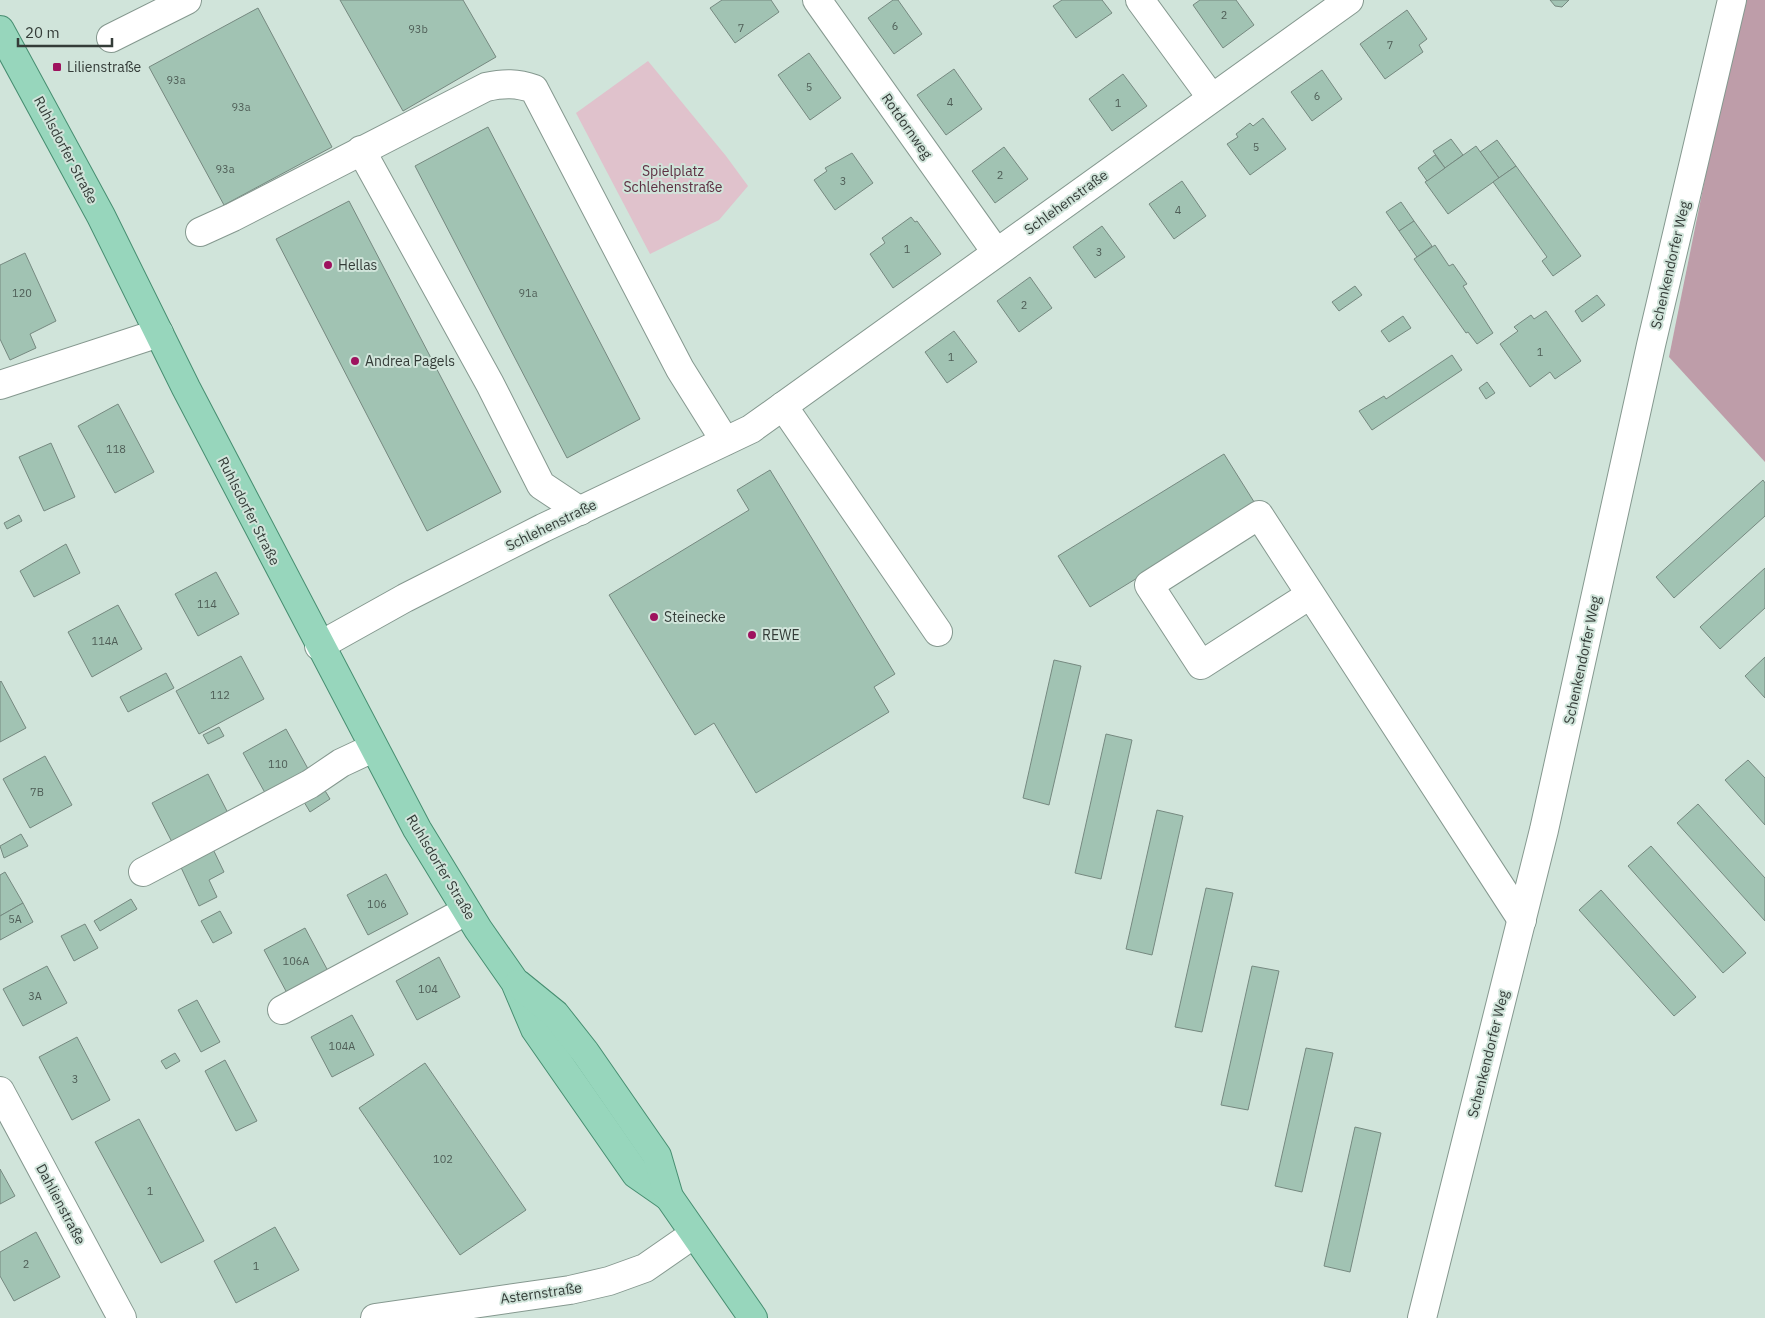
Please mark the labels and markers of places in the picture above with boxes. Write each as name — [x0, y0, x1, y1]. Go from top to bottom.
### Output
place label: Lilienstraße — [67, 58, 142, 76]
marker: Lilienstraße — [51, 61, 63, 73]
place label: Hellas — [338, 256, 378, 274]
marker: Hellas — [322, 259, 334, 271]
place label: Andrea Pagels — [365, 352, 455, 370]
marker: Andrea Pagels — [349, 355, 361, 367]
place label: Steinecke — [664, 608, 726, 626]
marker: Steinecke — [648, 611, 660, 623]
place label: REWE — [762, 626, 800, 644]
marker: REWE — [746, 629, 758, 641]

